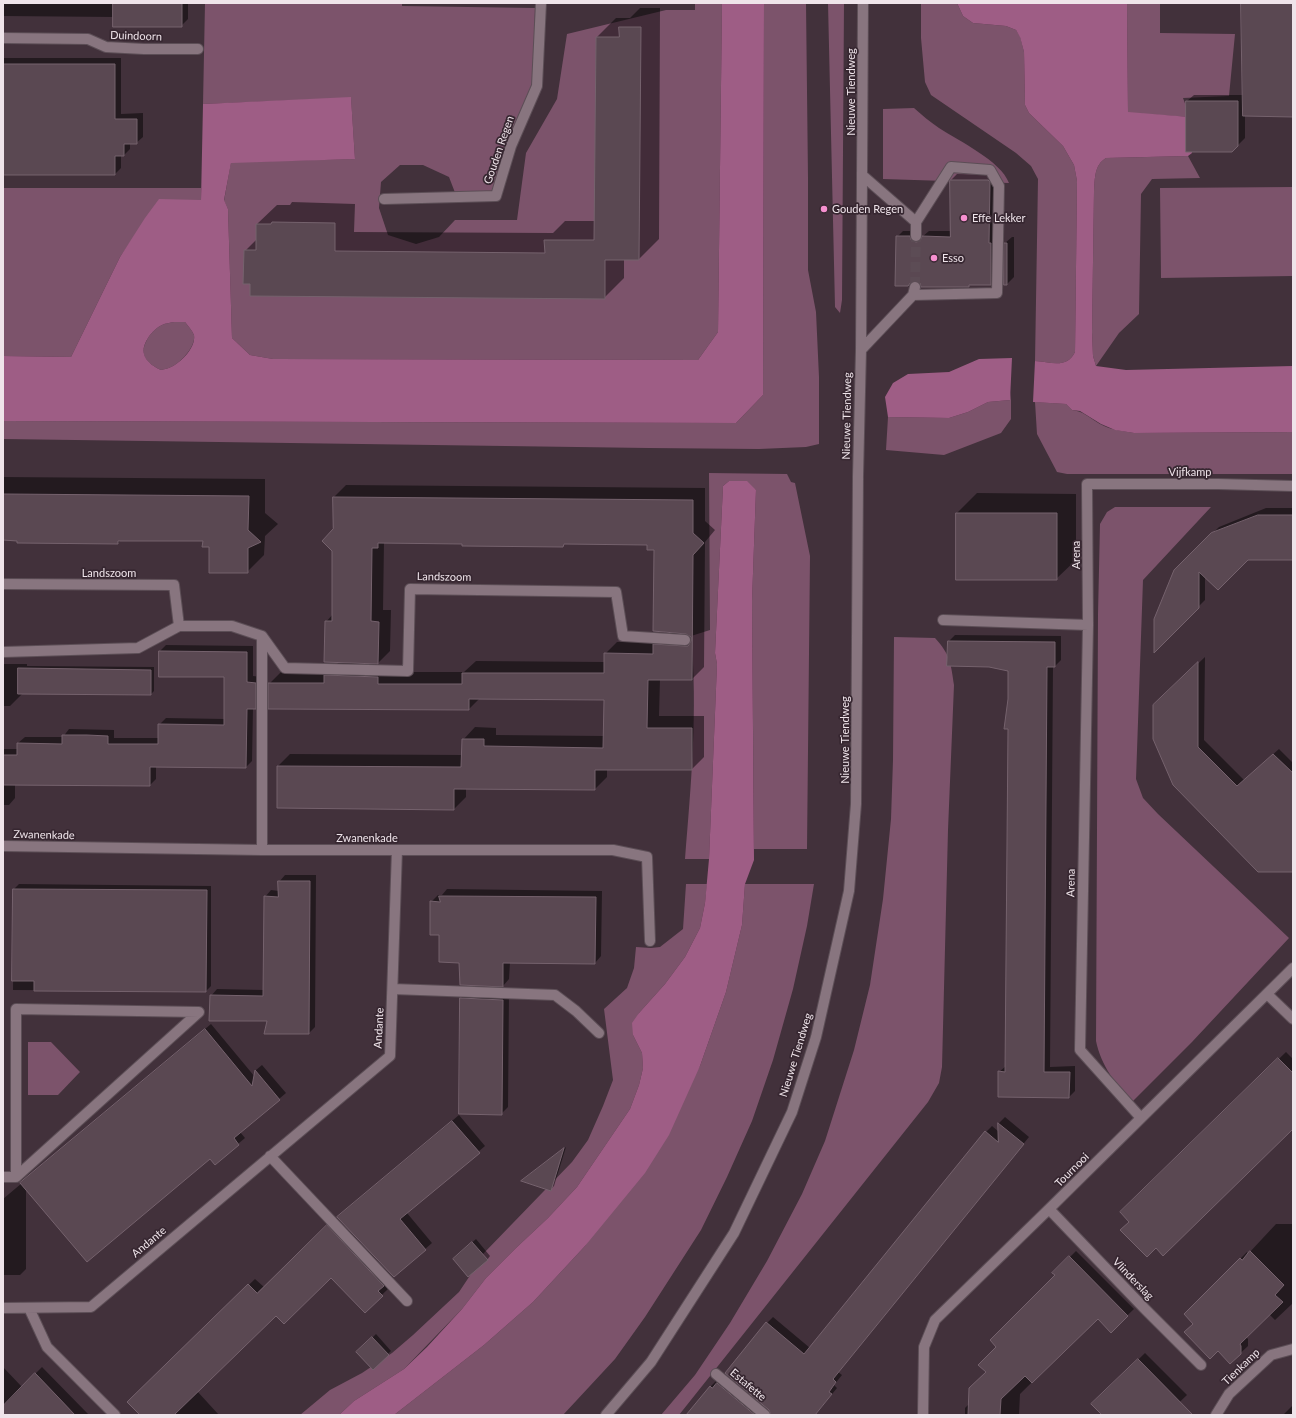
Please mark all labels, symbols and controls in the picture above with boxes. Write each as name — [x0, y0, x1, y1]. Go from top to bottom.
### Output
street label: Duindoorn — [110, 28, 162, 44]
street label: Nieuwe Tiendweg — [844, 48, 858, 136]
street label: Gouden Regen — [481, 114, 517, 186]
place label: Gouden Regen — [832, 202, 903, 216]
marker: Gouden Regen — [819, 204, 829, 214]
place label: Effe Lekker — [972, 211, 1026, 225]
marker: Effe Lekker — [959, 213, 969, 223]
place label: Esso — [942, 251, 964, 265]
marker: Esso — [929, 253, 939, 263]
street label: Nieuwe Tiendweg — [840, 372, 854, 460]
street label: Vijfkamp — [1169, 465, 1211, 479]
street label: Arena — [1069, 541, 1083, 569]
street label: Landszoom — [82, 566, 136, 580]
street label: Landszoom — [417, 570, 471, 584]
street label: Nieuwe Tiendweg — [838, 696, 852, 784]
street label: Zwanenkade — [13, 828, 75, 842]
street label: Zwanenkade — [336, 831, 398, 845]
street label: Arena — [1064, 869, 1078, 897]
street label: Andante — [371, 1007, 387, 1049]
street label: Nieuwe Tiendweg — [777, 1011, 815, 1099]
street label: Tournooi — [1052, 1150, 1092, 1190]
street label: Andante — [129, 1224, 169, 1260]
street label: Vlinderslag — [1110, 1255, 1156, 1303]
street label: Tienkamp — [1219, 1346, 1263, 1388]
street label: Estafette — [727, 1366, 769, 1404]

